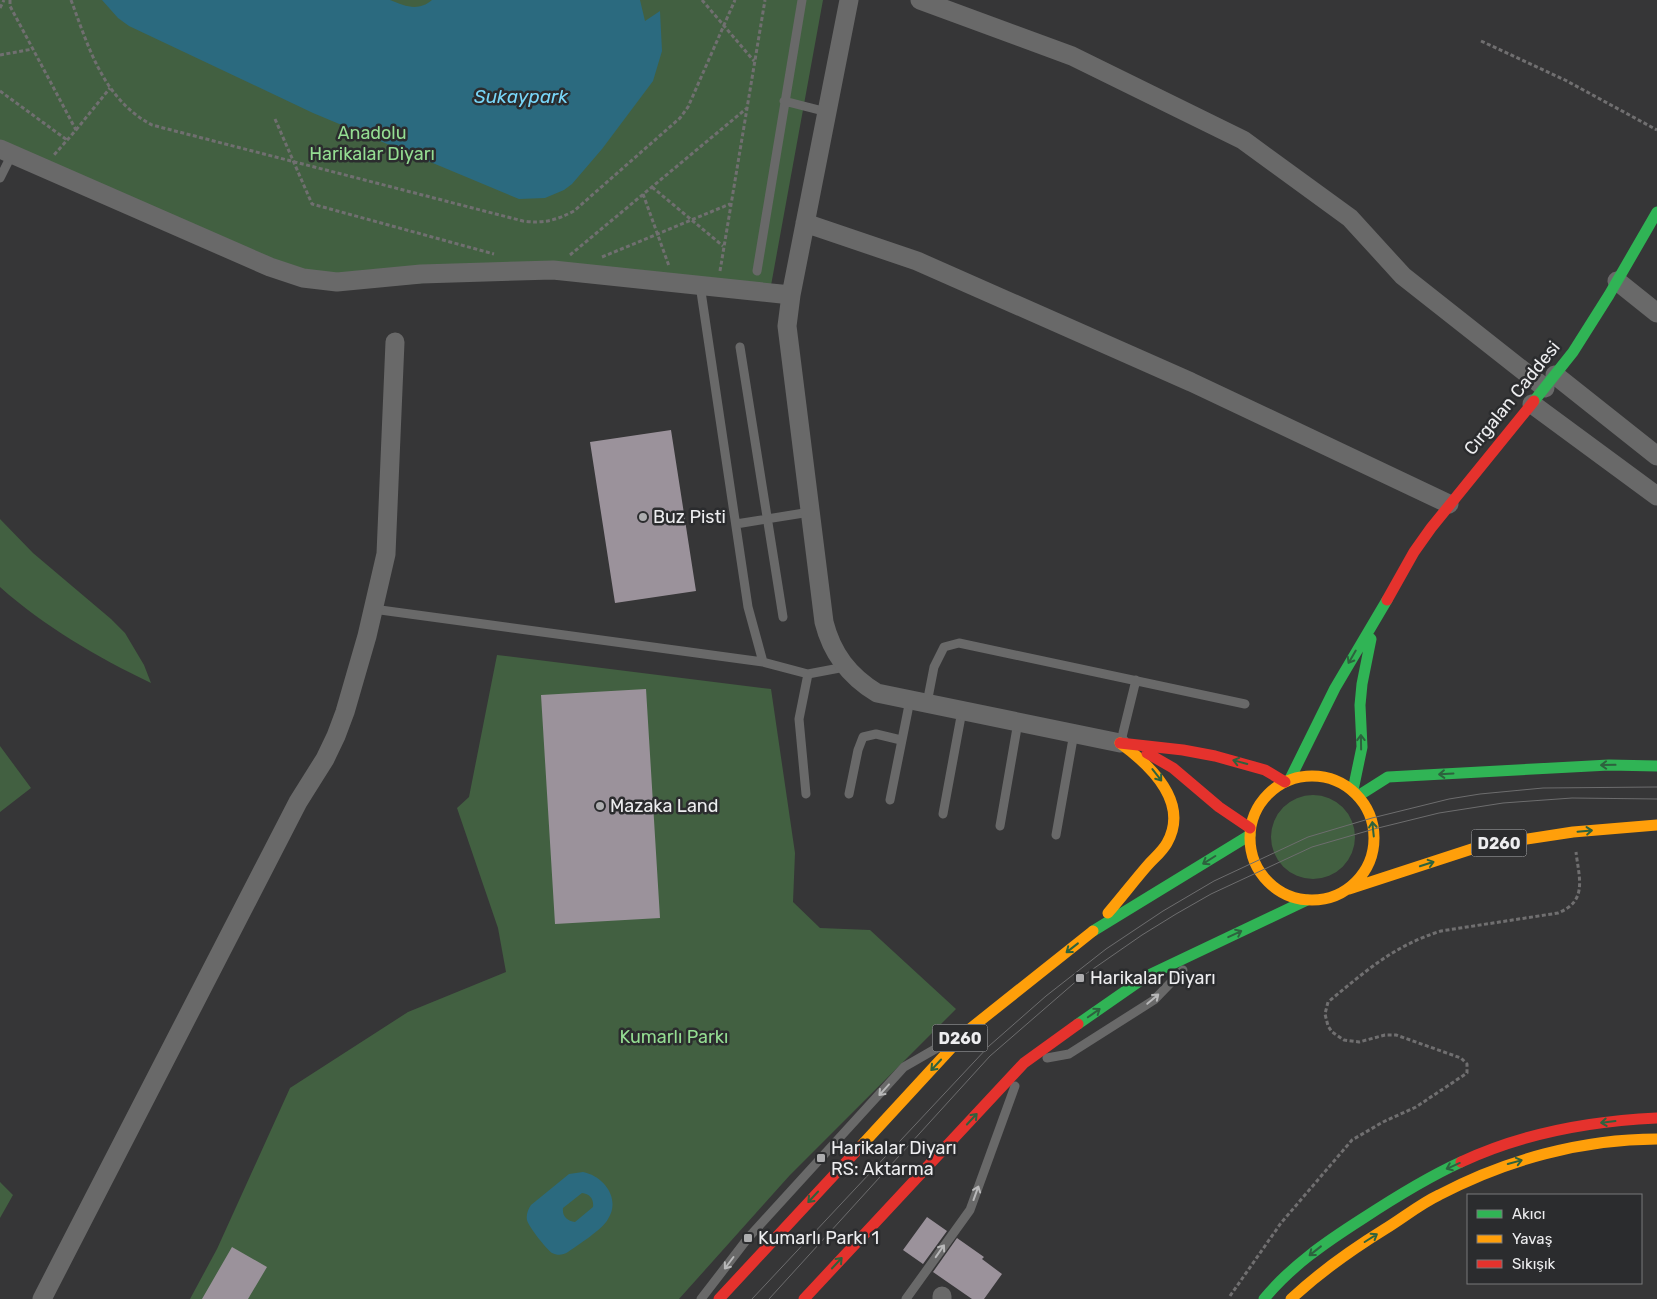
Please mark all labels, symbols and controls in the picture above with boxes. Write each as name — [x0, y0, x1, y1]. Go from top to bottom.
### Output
water label: Sukaypark — [474, 85, 568, 108]
park label: Anadolu Harikalar Diyarı — [309, 122, 435, 165]
street label: Cırgalan Caddesi — [1459, 337, 1565, 459]
place label: Buz Pisti — [653, 506, 726, 528]
marker: Buz Pisti — [637, 511, 649, 523]
one-way arrow — [1346, 649, 1356, 663]
one-way arrow — [1356, 734, 1366, 750]
one-way arrow — [1233, 757, 1249, 766]
one-way arrow — [1601, 760, 1617, 770]
one-way arrow — [1151, 768, 1162, 781]
one-way arrow — [1438, 769, 1454, 778]
place label: Mazaka Land — [610, 795, 718, 817]
marker: Mazaka Land — [594, 800, 606, 812]
one-way arrow — [1368, 822, 1378, 838]
one-way arrow — [1577, 826, 1593, 835]
road number: D260 — [1472, 830, 1526, 856]
one-way arrow — [1202, 856, 1216, 866]
one-way arrow — [1419, 858, 1435, 868]
one-way arrow — [1227, 929, 1242, 938]
one-way arrow — [1066, 942, 1079, 953]
place label: Harikalar Diyarı — [1090, 967, 1216, 989]
marker: Harikalar Diyarı — [1074, 972, 1086, 984]
one-way arrow — [1147, 993, 1160, 1004]
one-way arrow — [1087, 1008, 1100, 1019]
road number: D260 — [932, 1024, 988, 1052]
park label: Kumarlı Parkı — [620, 1026, 728, 1048]
one-way arrow — [930, 1058, 941, 1071]
one-way arrow — [878, 1083, 889, 1096]
one-way arrow — [966, 1113, 978, 1125]
one-way arrow — [1601, 1117, 1617, 1127]
place label: Harikalar Diyarı RS: Aktarma — [831, 1137, 957, 1180]
marker: Harikalar Diyarı RS: Aktarma — [815, 1152, 827, 1164]
one-way arrow — [1506, 1157, 1522, 1167]
one-way arrow — [1446, 1161, 1461, 1171]
one-way arrow — [972, 1185, 981, 1201]
one-way arrow — [807, 1190, 819, 1203]
legend — [1467, 1194, 1642, 1284]
text: Akıcı — [1512, 1205, 1545, 1223]
place label: Kumarlı Parkı 1 — [758, 1227, 879, 1249]
text: Yavaş — [1512, 1230, 1553, 1248]
marker: Kumarlı Parkı 1 — [742, 1232, 754, 1244]
one-way arrow — [1364, 1232, 1378, 1242]
one-way arrow — [935, 1244, 945, 1258]
one-way arrow — [1309, 1246, 1322, 1257]
text: Sıkışık — [1512, 1255, 1556, 1273]
one-way arrow — [724, 1256, 734, 1270]
one-way arrow — [831, 1257, 843, 1270]

